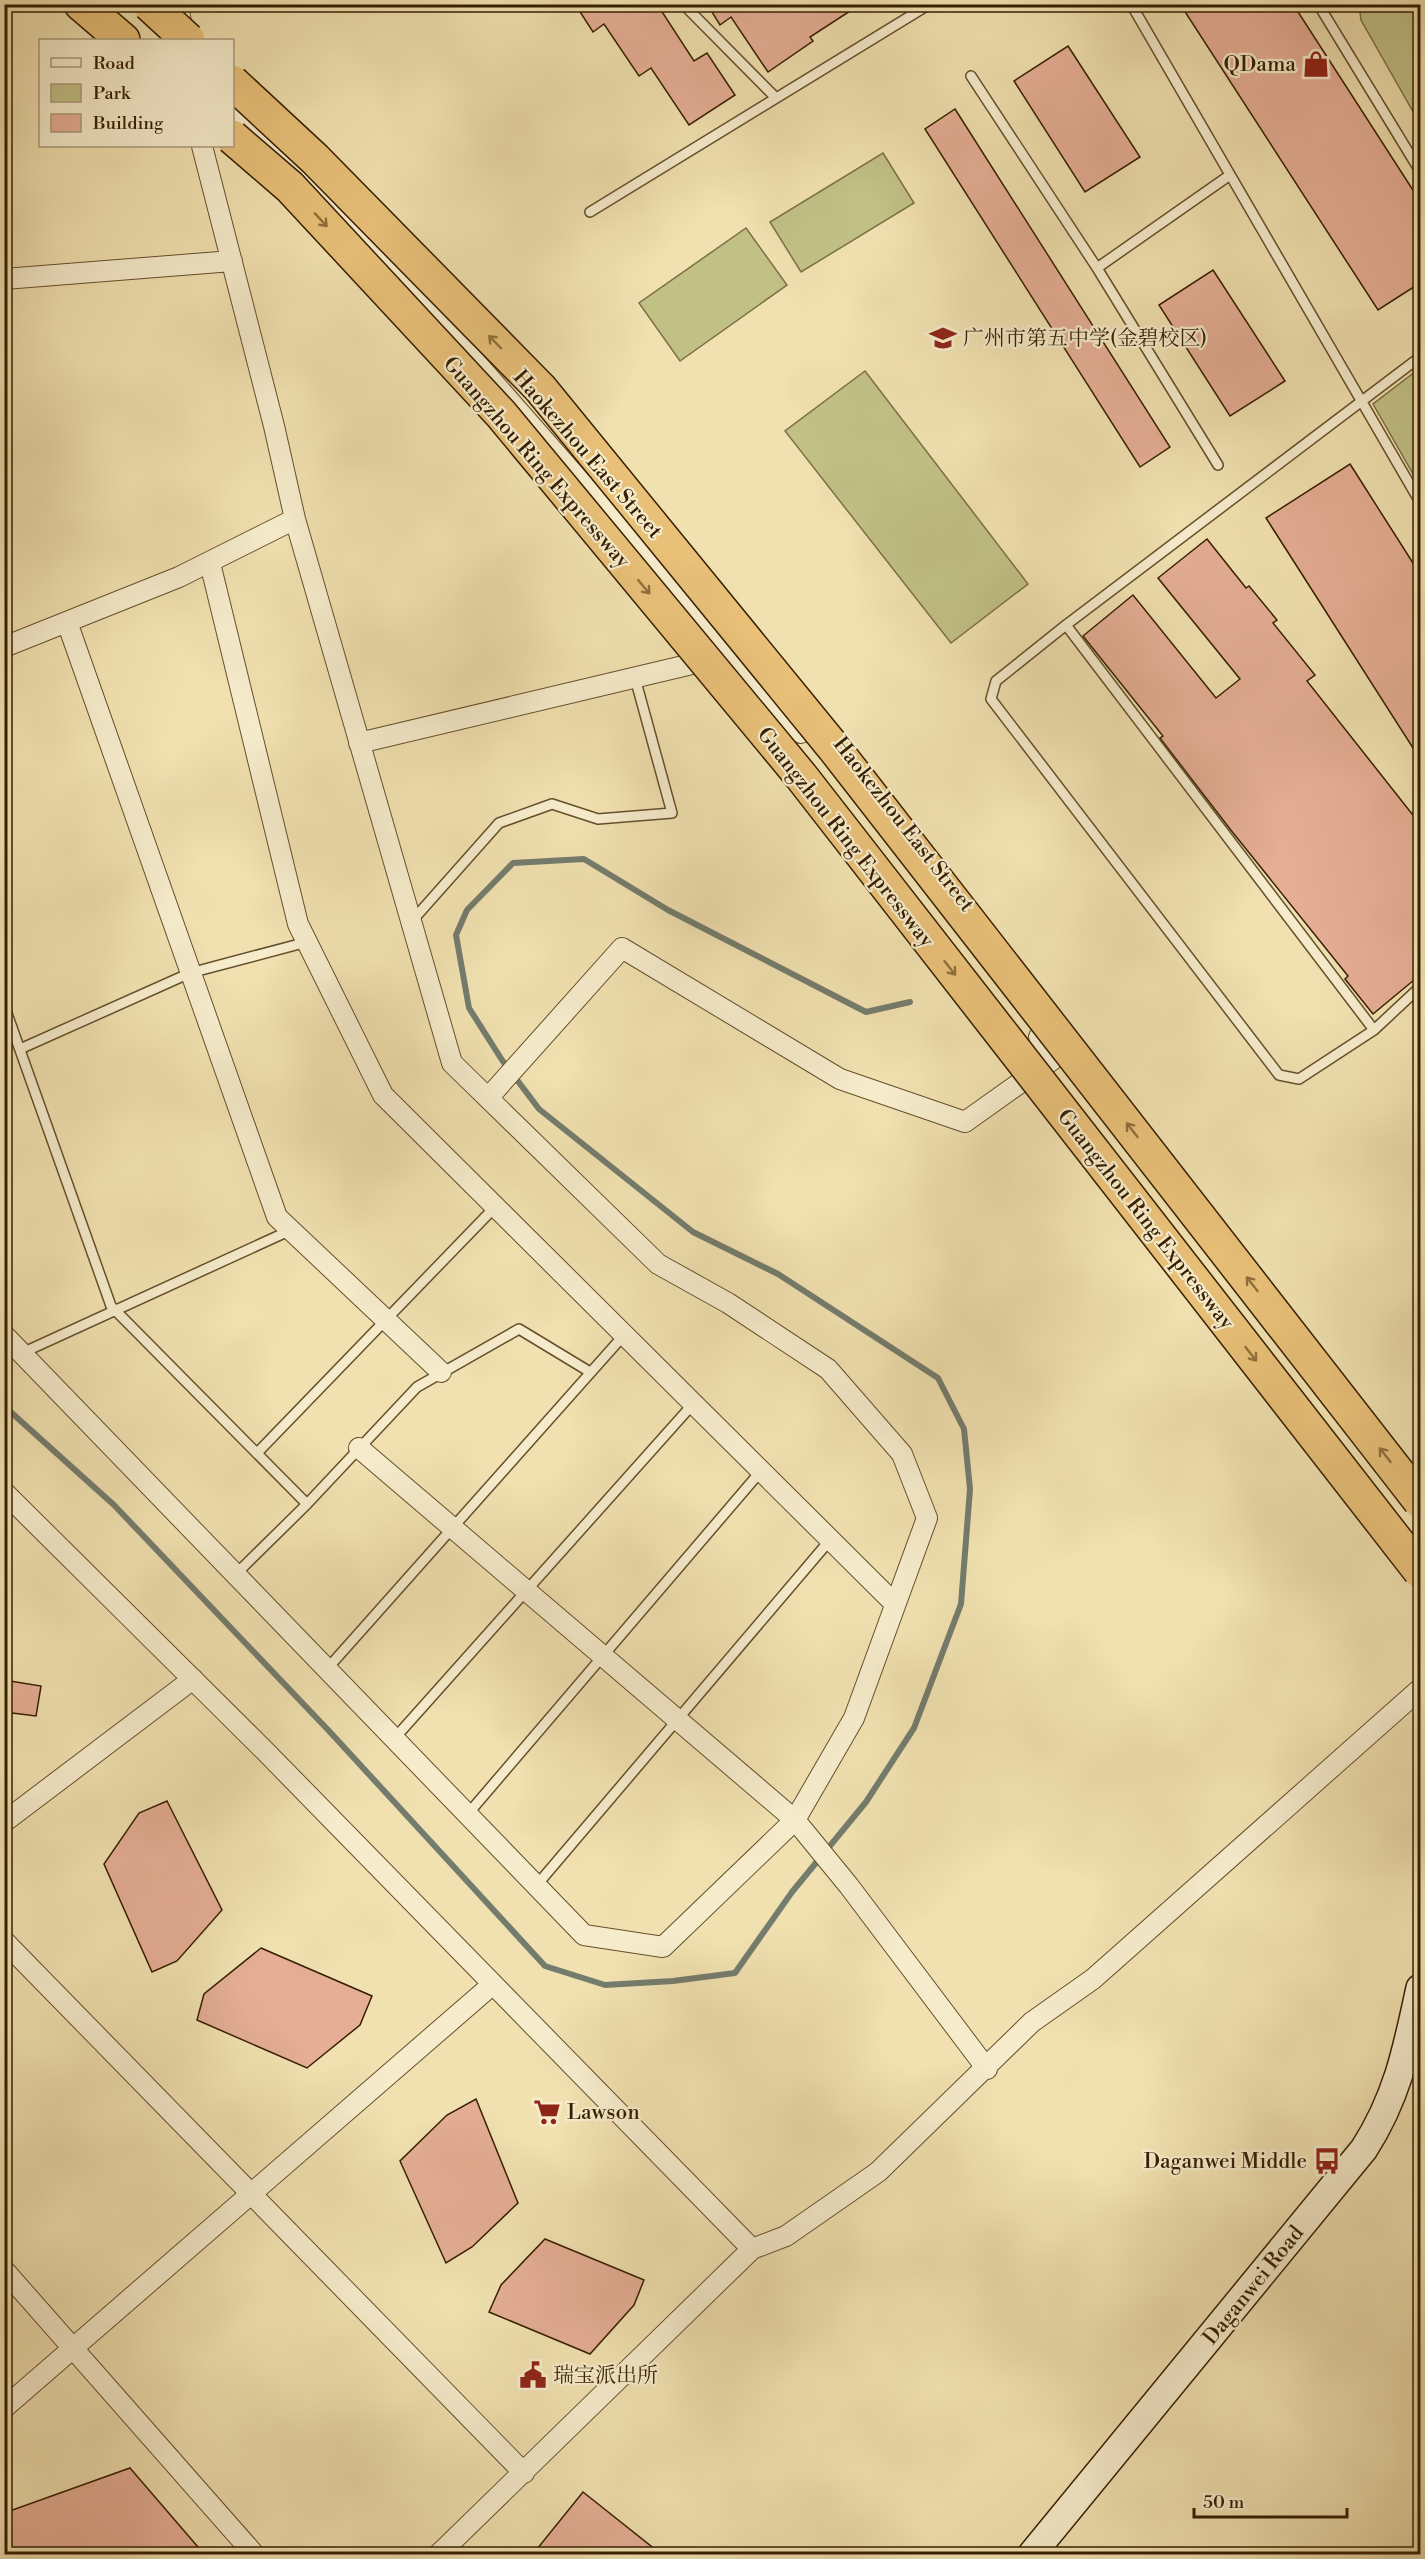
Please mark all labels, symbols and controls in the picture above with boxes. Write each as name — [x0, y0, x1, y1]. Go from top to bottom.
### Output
legend — [39, 39, 234, 147]
shop icon: QDama — [1301, 49, 1331, 79]
text: Road — [93, 52, 136, 75]
place label: QDama — [1224, 52, 1296, 78]
text: Park — [93, 82, 132, 105]
text: Building — [92, 112, 164, 135]
one-way arrow — [314, 212, 328, 227]
school or university icon: 广州市第五中学(金碧校区) — [928, 323, 958, 353]
place label: 广州市第五中学(金碧校区) — [963, 326, 1207, 352]
one-way arrow — [487, 334, 502, 349]
street label: Guangzhou Ring Expressway — [437, 351, 636, 574]
street label: Haokezhou East Street — [507, 365, 668, 545]
one-way arrow — [637, 579, 651, 594]
street label: Guangzhou Ring Expressway — [751, 722, 940, 953]
street label: Haokezhou East Street — [827, 732, 980, 918]
one-way arrow — [943, 960, 956, 976]
street label: Guangzhou Ring Expressway — [1051, 1104, 1240, 1335]
one-way arrow — [1125, 1123, 1138, 1139]
one-way arrow — [1245, 1276, 1258, 1292]
one-way arrow — [1244, 1345, 1257, 1361]
one-way arrow — [1378, 1447, 1391, 1463]
supermarket icon: Lawson — [532, 2097, 562, 2127]
place label: Lawson — [567, 2100, 640, 2126]
bus stop icon: Daganwei Middle — [1312, 2146, 1342, 2176]
place label: Daganwei Middle — [1144, 2149, 1307, 2175]
street label: Daganwei Road — [1198, 2221, 1310, 2350]
public building icon: 瑞宝派出所 — [518, 2360, 548, 2390]
place label: 瑞宝派出所 — [553, 2363, 658, 2389]
scale bar — [1194, 2481, 1347, 2519]
text: 50 m — [1203, 2491, 1245, 2514]

